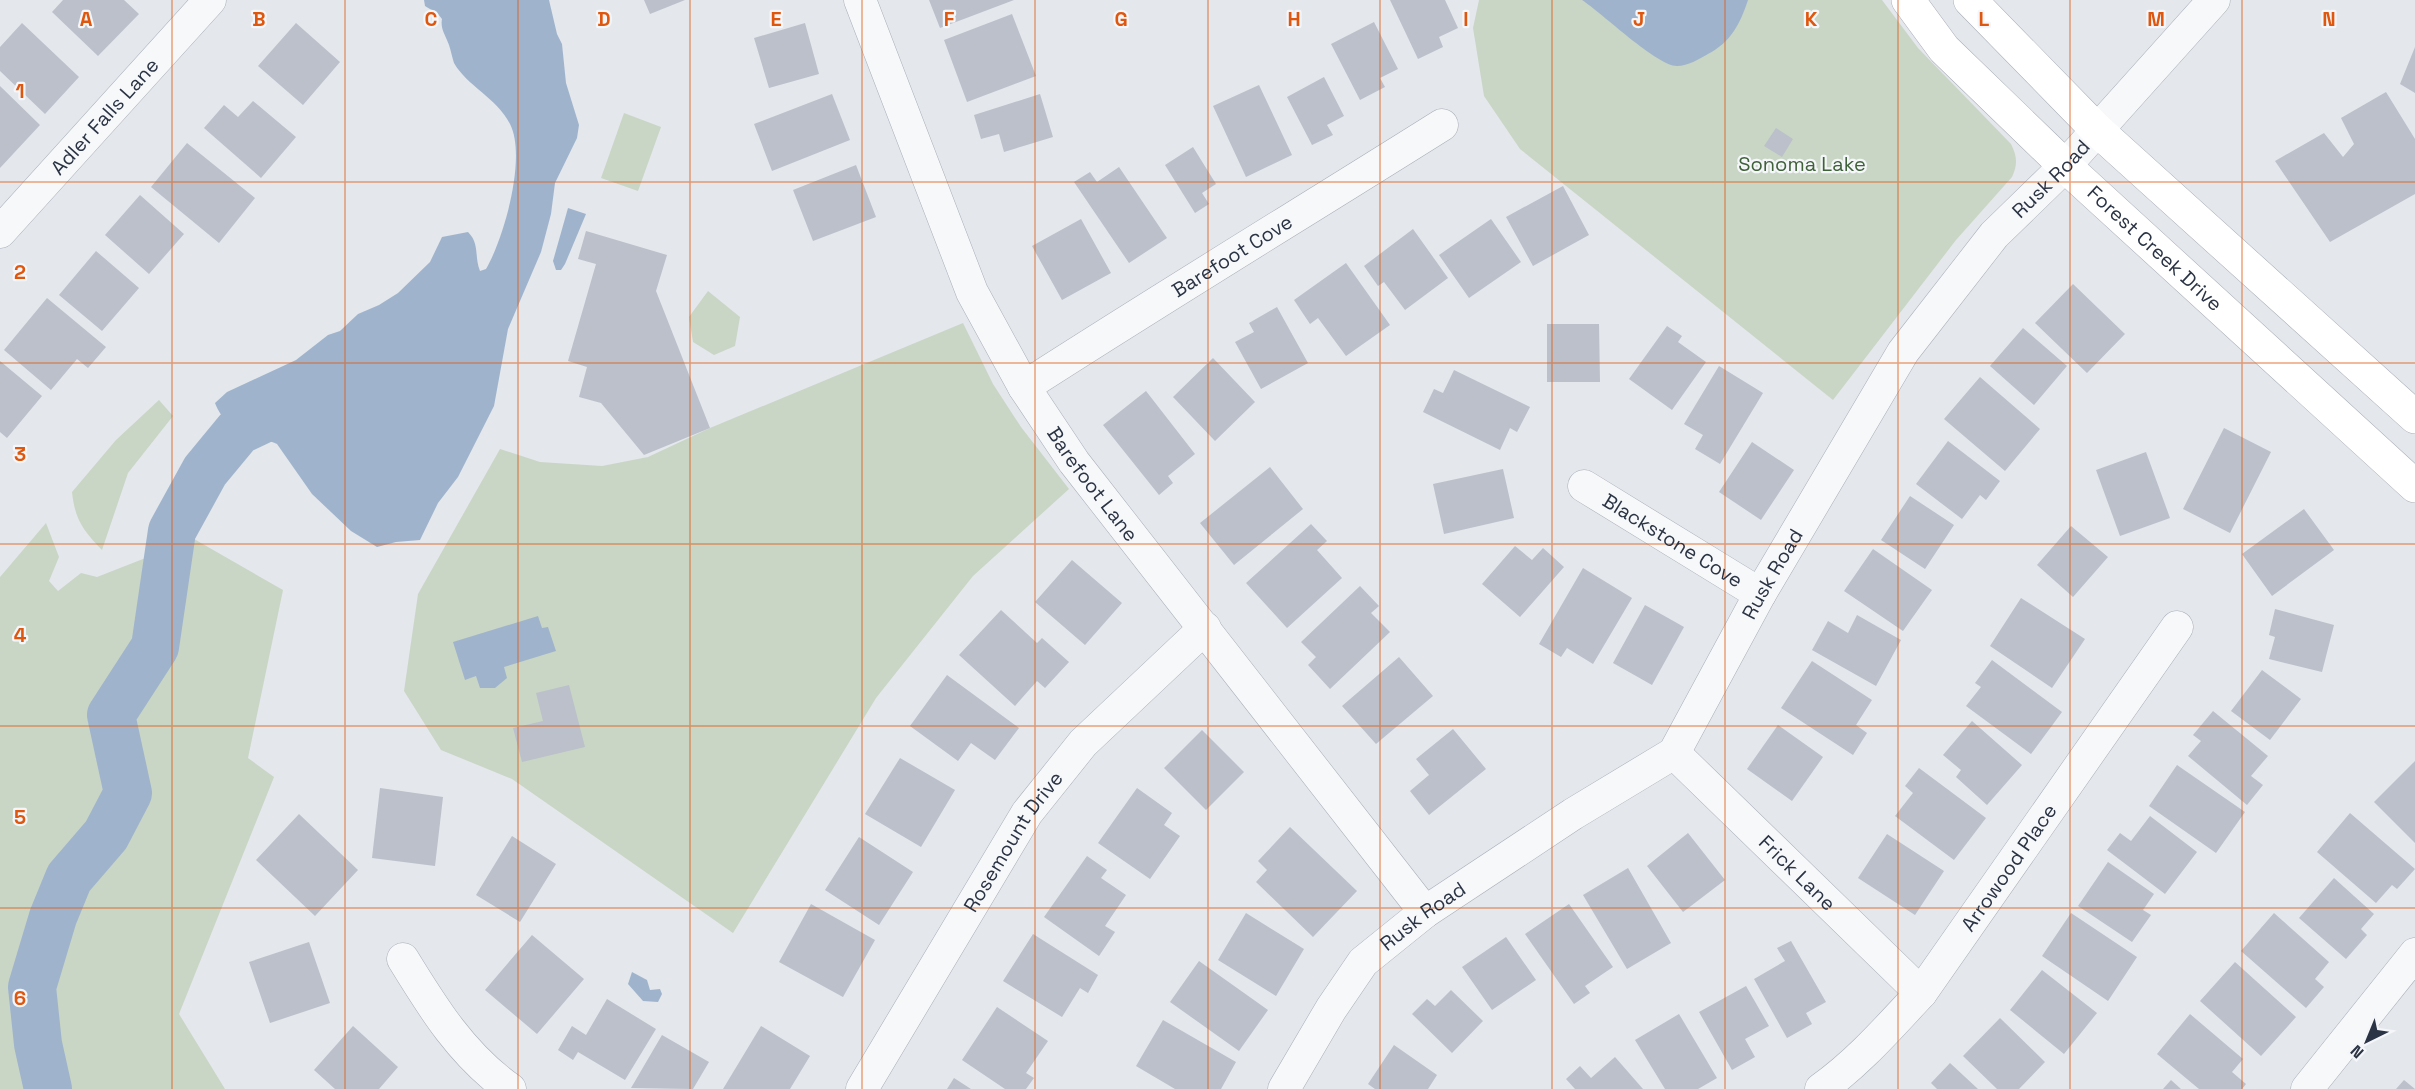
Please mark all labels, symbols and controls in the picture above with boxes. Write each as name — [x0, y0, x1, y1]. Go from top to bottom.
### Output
text: A — [80, 6, 93, 32]
text: B — [252, 6, 266, 32]
text: C — [425, 6, 438, 32]
text: D — [597, 6, 611, 32]
text: E — [770, 6, 782, 32]
text: F — [944, 6, 955, 32]
text: G — [1114, 6, 1128, 32]
text: H — [1287, 6, 1301, 32]
text: I — [1463, 6, 1469, 32]
text: J — [1633, 6, 1645, 32]
text: K — [1805, 6, 1818, 32]
text: L — [1979, 6, 1990, 32]
text: M — [2147, 6, 2165, 32]
text: N — [2322, 6, 2336, 32]
street label: Adler Falls Lane — [45, 52, 164, 180]
text: 1 — [15, 78, 25, 104]
street label: Rusk Road — [2006, 134, 2096, 223]
park label: Sonoma Lake — [1738, 151, 1866, 177]
street label: Forest Creek Drive — [2082, 180, 2228, 317]
street label: Barefoot Cove — [1167, 209, 1297, 303]
text: 2 — [14, 259, 26, 285]
street label: Barefoot Lane — [1041, 422, 1144, 547]
text: 3 — [14, 441, 26, 467]
street label: Blackstone Cove — [1598, 488, 1747, 593]
street label: Rusk Road — [1736, 524, 1809, 624]
text: 4 — [14, 622, 27, 648]
street label: Rosemount Drive — [958, 766, 1068, 917]
street label: Arrowood Place — [1955, 799, 2062, 936]
text: 5 — [14, 804, 26, 830]
street label: Frick Lane — [1753, 830, 1841, 916]
street label: Rusk Road — [1374, 876, 1470, 956]
text: 6 — [14, 985, 26, 1011]
north arrow — [2337, 1011, 2397, 1071]
text: N — [2346, 1040, 2368, 1063]

